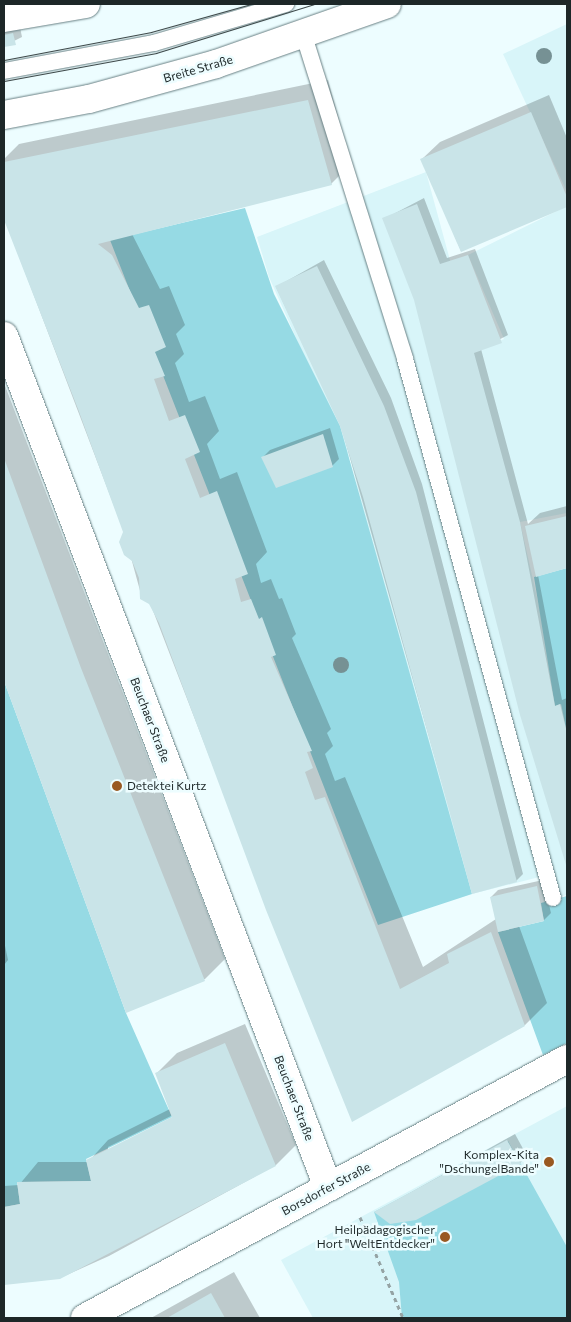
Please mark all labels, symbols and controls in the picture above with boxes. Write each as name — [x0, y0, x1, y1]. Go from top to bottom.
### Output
street label: Breite Straße — [162, 52, 234, 86]
street label: Beuchaer Straße — [127, 676, 173, 764]
place label: Detektei Kurtz — [127, 779, 207, 793]
marker: Detektei Kurtz — [111, 780, 123, 792]
street label: Beuchaer Straße — [271, 1054, 317, 1142]
place label: Komplex-Kita "DschungelBande" — [439, 1148, 539, 1176]
marker: Komplex-Kita "DschungelBande" — [543, 1156, 555, 1168]
street label: Borsdorfer Straße — [279, 1160, 373, 1218]
place label: Heilpädagogischer Hort "WeltEntdecker" — [317, 1223, 435, 1251]
marker: Heilpädagogischer Hort "WeltEntdecker" — [439, 1231, 451, 1243]

